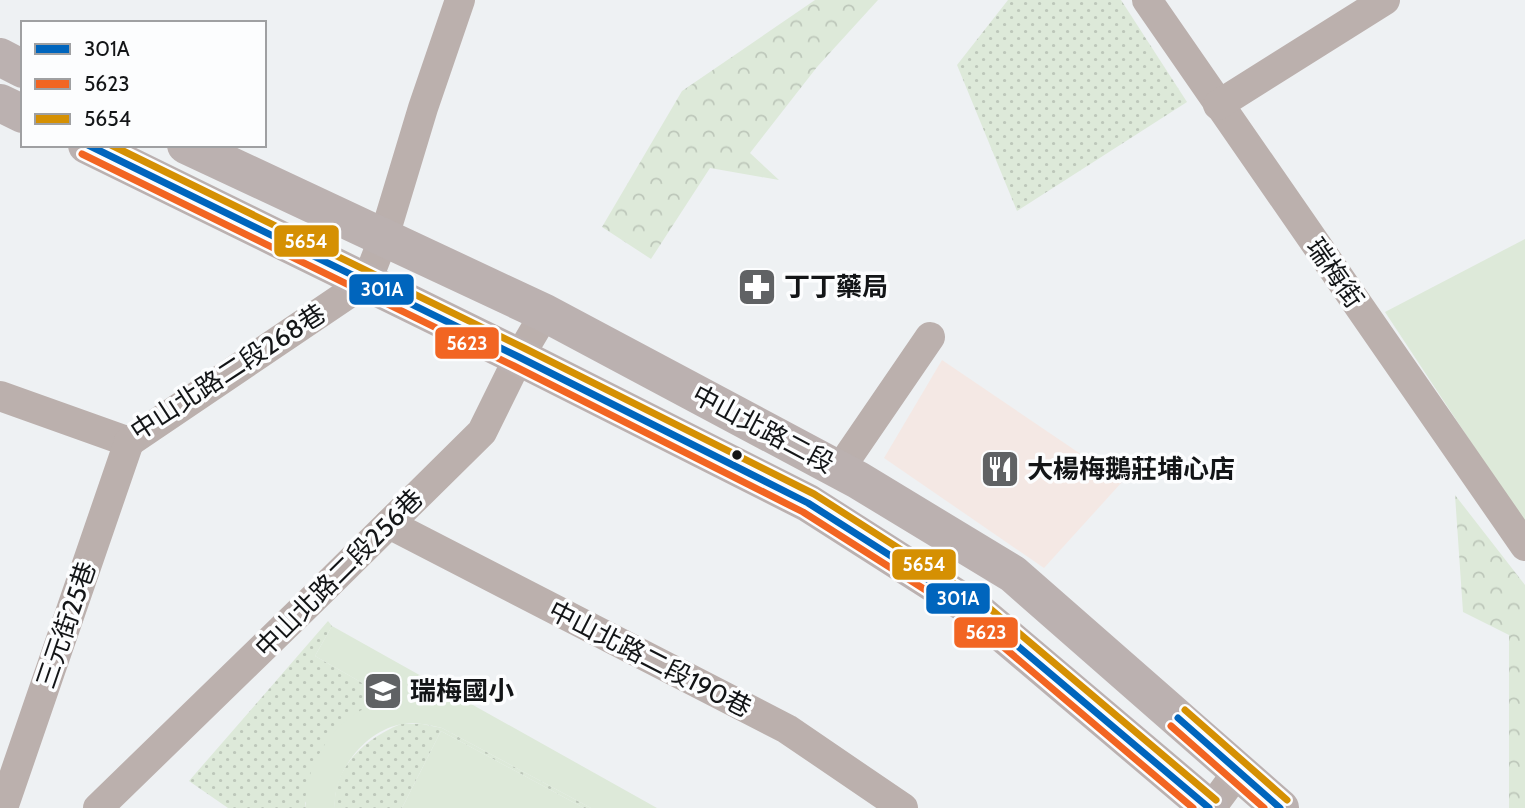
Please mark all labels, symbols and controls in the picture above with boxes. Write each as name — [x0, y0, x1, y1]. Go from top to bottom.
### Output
legend — [21, 21, 266, 147]
text: 301A — [84, 36, 130, 61]
text: 5623 — [84, 71, 130, 96]
text: 5654 — [84, 106, 131, 131]
line badge: 5654 — [273, 224, 340, 258]
text: 5654 — [285, 230, 327, 253]
street label: 瑞梅街 — [1300, 232, 1370, 314]
pharmacy icon: 丁丁藥局 — [736, 266, 778, 308]
place label: 丁丁藥局 — [784, 271, 888, 303]
line badge: 301A — [348, 273, 415, 306]
text: 301A — [361, 278, 403, 301]
street label: 中山北路二段268巷 — [124, 297, 332, 447]
line badge: 5623 — [434, 326, 500, 360]
text: 5623 — [446, 332, 488, 355]
street label: 中山北路二段 — [687, 378, 839, 480]
unlabelled marker — [730, 448, 744, 462]
restaurant icon: 大楊梅鵝莊埔心店 — [979, 448, 1021, 490]
place label: 大楊梅鵝莊埔心店 — [1027, 453, 1235, 485]
street label: 中山北路二段256巷 — [248, 482, 430, 664]
line badge: 5654 — [891, 548, 957, 581]
text: 5654 — [903, 553, 945, 576]
street label: 三元街25巷 — [29, 558, 103, 692]
line badge: 301A — [925, 582, 991, 615]
text: 301A — [937, 587, 979, 610]
street label: 中山北路二段190巷 — [543, 594, 757, 724]
line badge: 5623 — [953, 616, 1019, 649]
text: 5623 — [965, 621, 1007, 644]
school or university icon: 瑞梅國小 — [362, 670, 404, 712]
place label: 瑞梅國小 — [410, 675, 514, 707]

